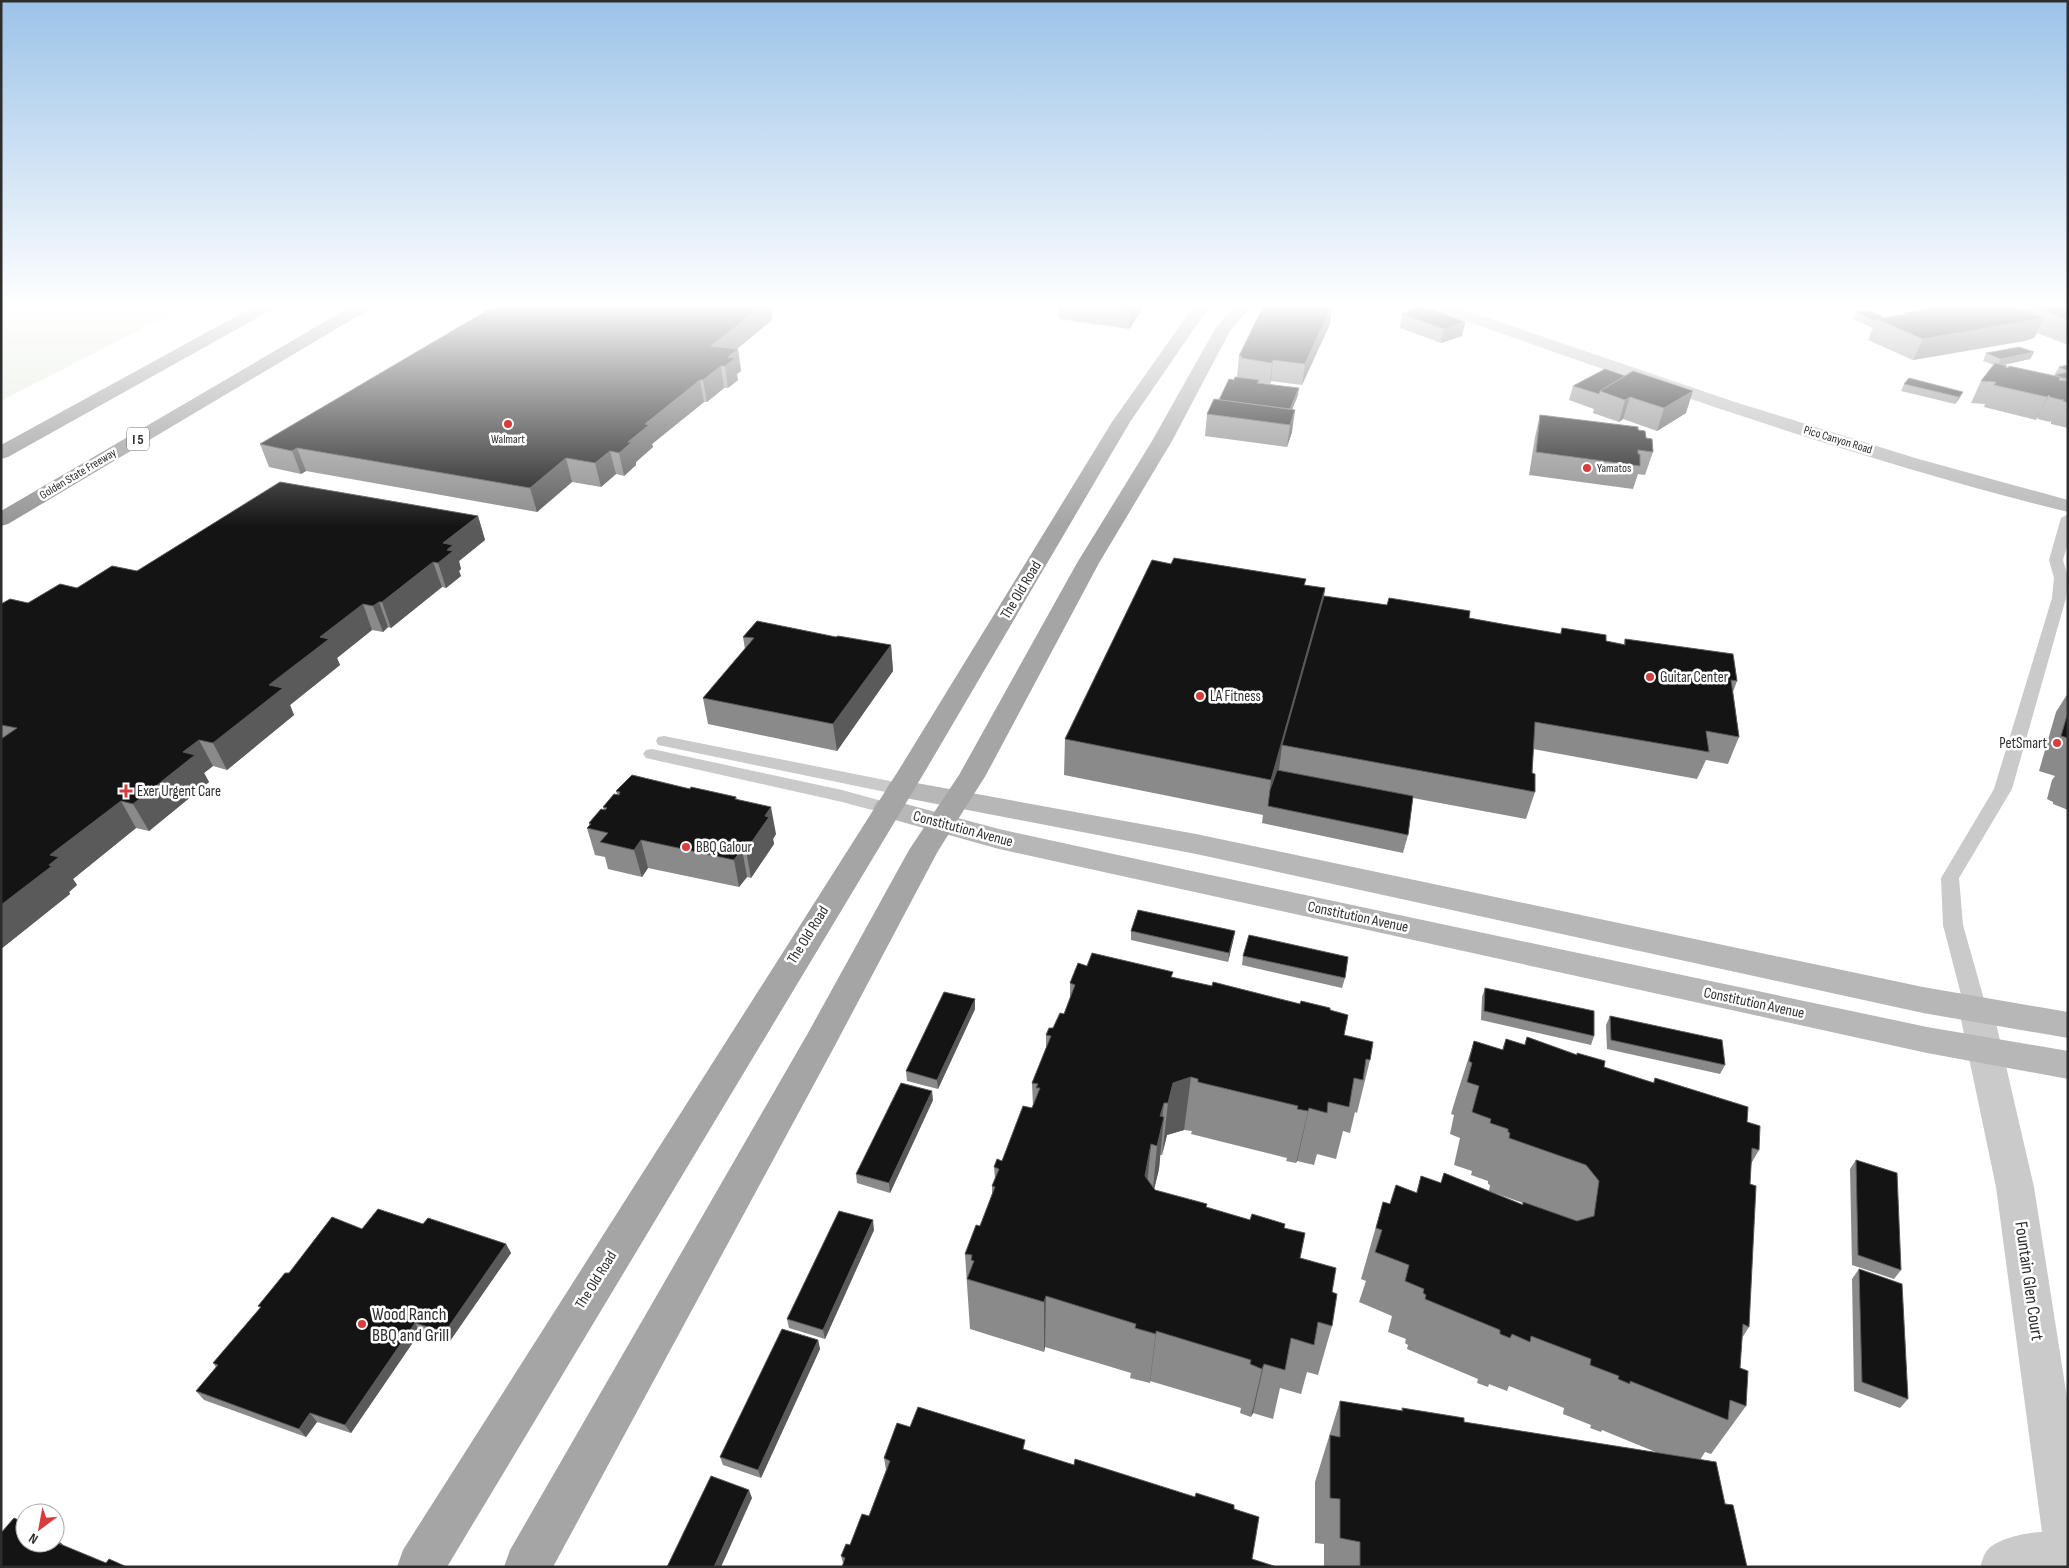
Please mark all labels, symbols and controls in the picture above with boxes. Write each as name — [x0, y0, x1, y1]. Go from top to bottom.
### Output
marker: Walmart — [502, 418, 514, 430]
street label: Pico Canyon Road — [1802, 422, 1874, 458]
road number: I 5 — [127, 428, 149, 450]
place label: Walmart — [491, 432, 525, 447]
street label: Golden State Freeway — [37, 445, 119, 503]
place label: Yamatos — [1597, 461, 1631, 476]
marker: Yamatos — [1581, 462, 1593, 474]
street label: The Old Road — [996, 557, 1046, 623]
place label: Guitar Center — [1660, 668, 1729, 687]
marker: Guitar Center — [1644, 671, 1656, 683]
place label: LA Fitness — [1210, 687, 1261, 706]
marker: LA Fitness — [1194, 690, 1206, 702]
place label: PetSmart — [1999, 734, 2047, 753]
marker: PetSmart — [2051, 737, 2063, 749]
place label: Exer Urgent Care — [137, 782, 221, 801]
marker: Exer Urgent Care — [119, 784, 133, 798]
street label: Constitution Avenue — [911, 807, 1015, 851]
place label: BBQ Galour — [696, 838, 753, 857]
marker: BBQ Galour — [680, 841, 692, 853]
street label: Constitution Avenue — [1306, 897, 1410, 937]
street label: The Old Road — [783, 903, 833, 967]
street label: Constitution Avenue — [1702, 983, 1806, 1023]
street label: Fountain Glen Court — [2010, 1220, 2048, 1342]
street label: The Old Road — [571, 1248, 621, 1312]
place label: Wood Ranch BBQ and Grill — [372, 1304, 449, 1346]
marker: Wood Ranch BBQ and Grill — [356, 1318, 368, 1330]
north arrow — [15, 1503, 65, 1553]
text: N — [26, 1529, 41, 1548]

